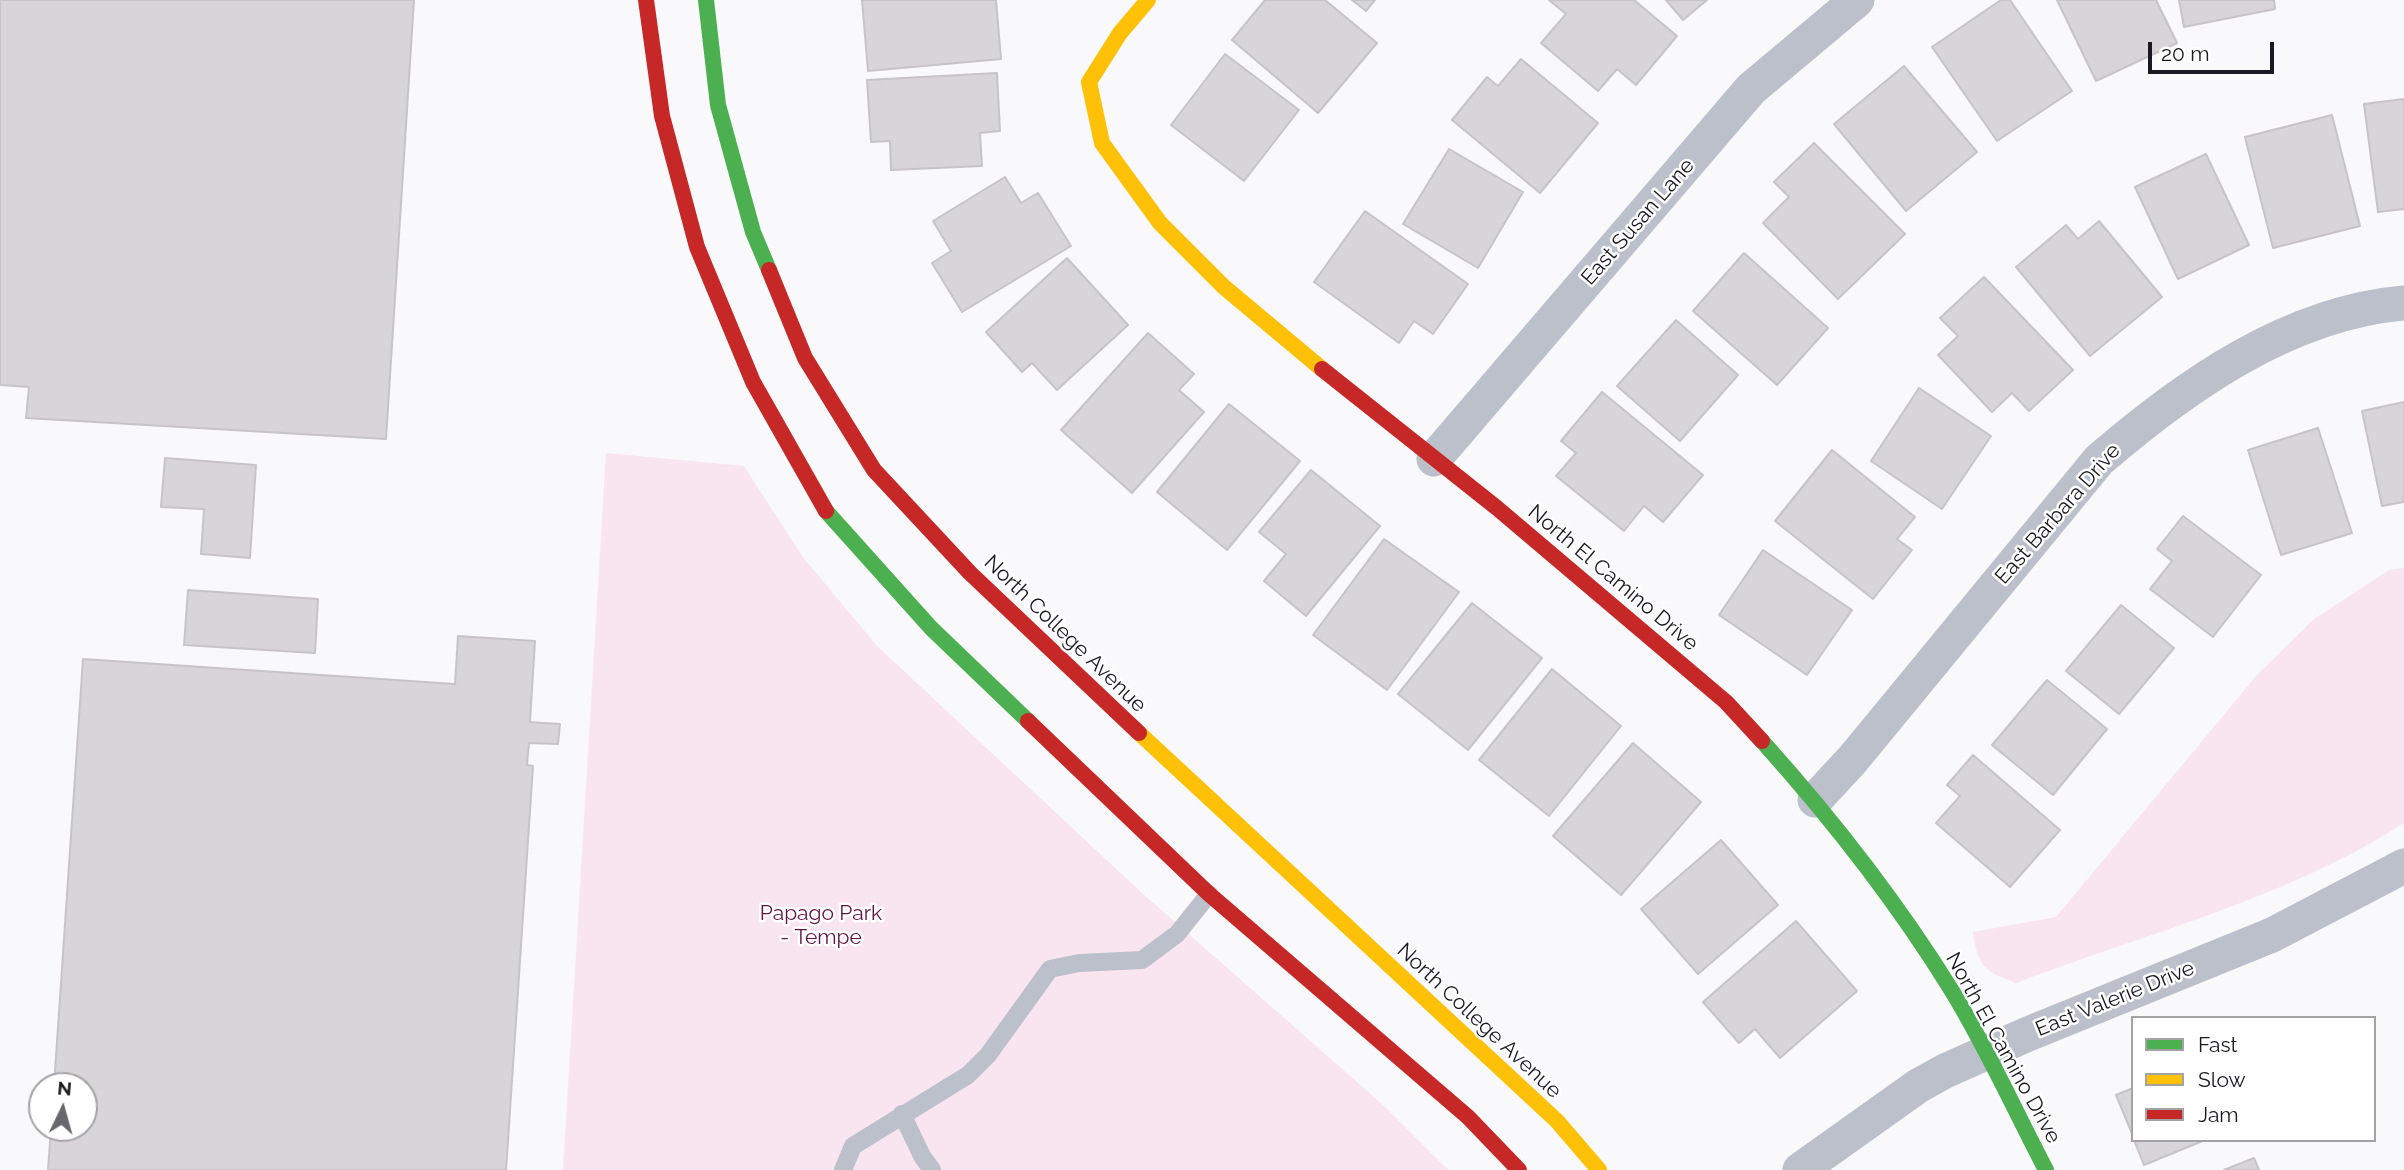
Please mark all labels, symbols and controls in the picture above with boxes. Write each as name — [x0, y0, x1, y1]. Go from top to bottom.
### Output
scale bar — [2152, 28, 2278, 72]
text: 20 m — [2161, 41, 2209, 66]
street label: East Susan Lane — [1576, 154, 1700, 290]
street label: East Barbara Drive — [1990, 439, 2126, 589]
street label: North El Camino Drive — [1523, 499, 1703, 657]
street label: North College Avenue — [979, 550, 1151, 718]
park label: Papago Park - Tempe — [760, 901, 882, 951]
street label: North College Avenue — [1392, 938, 1566, 1104]
street label: North El Camino Drive — [1940, 948, 2066, 1148]
street label: East Valerie Drive — [2032, 956, 2198, 1042]
legend — [2131, 1016, 2376, 1142]
text: Fast — [2198, 1032, 2238, 1057]
text: Slow — [2198, 1067, 2246, 1092]
north arrow — [28, 1072, 98, 1142]
text: N — [56, 1076, 73, 1100]
text: Jam — [2198, 1102, 2239, 1127]

